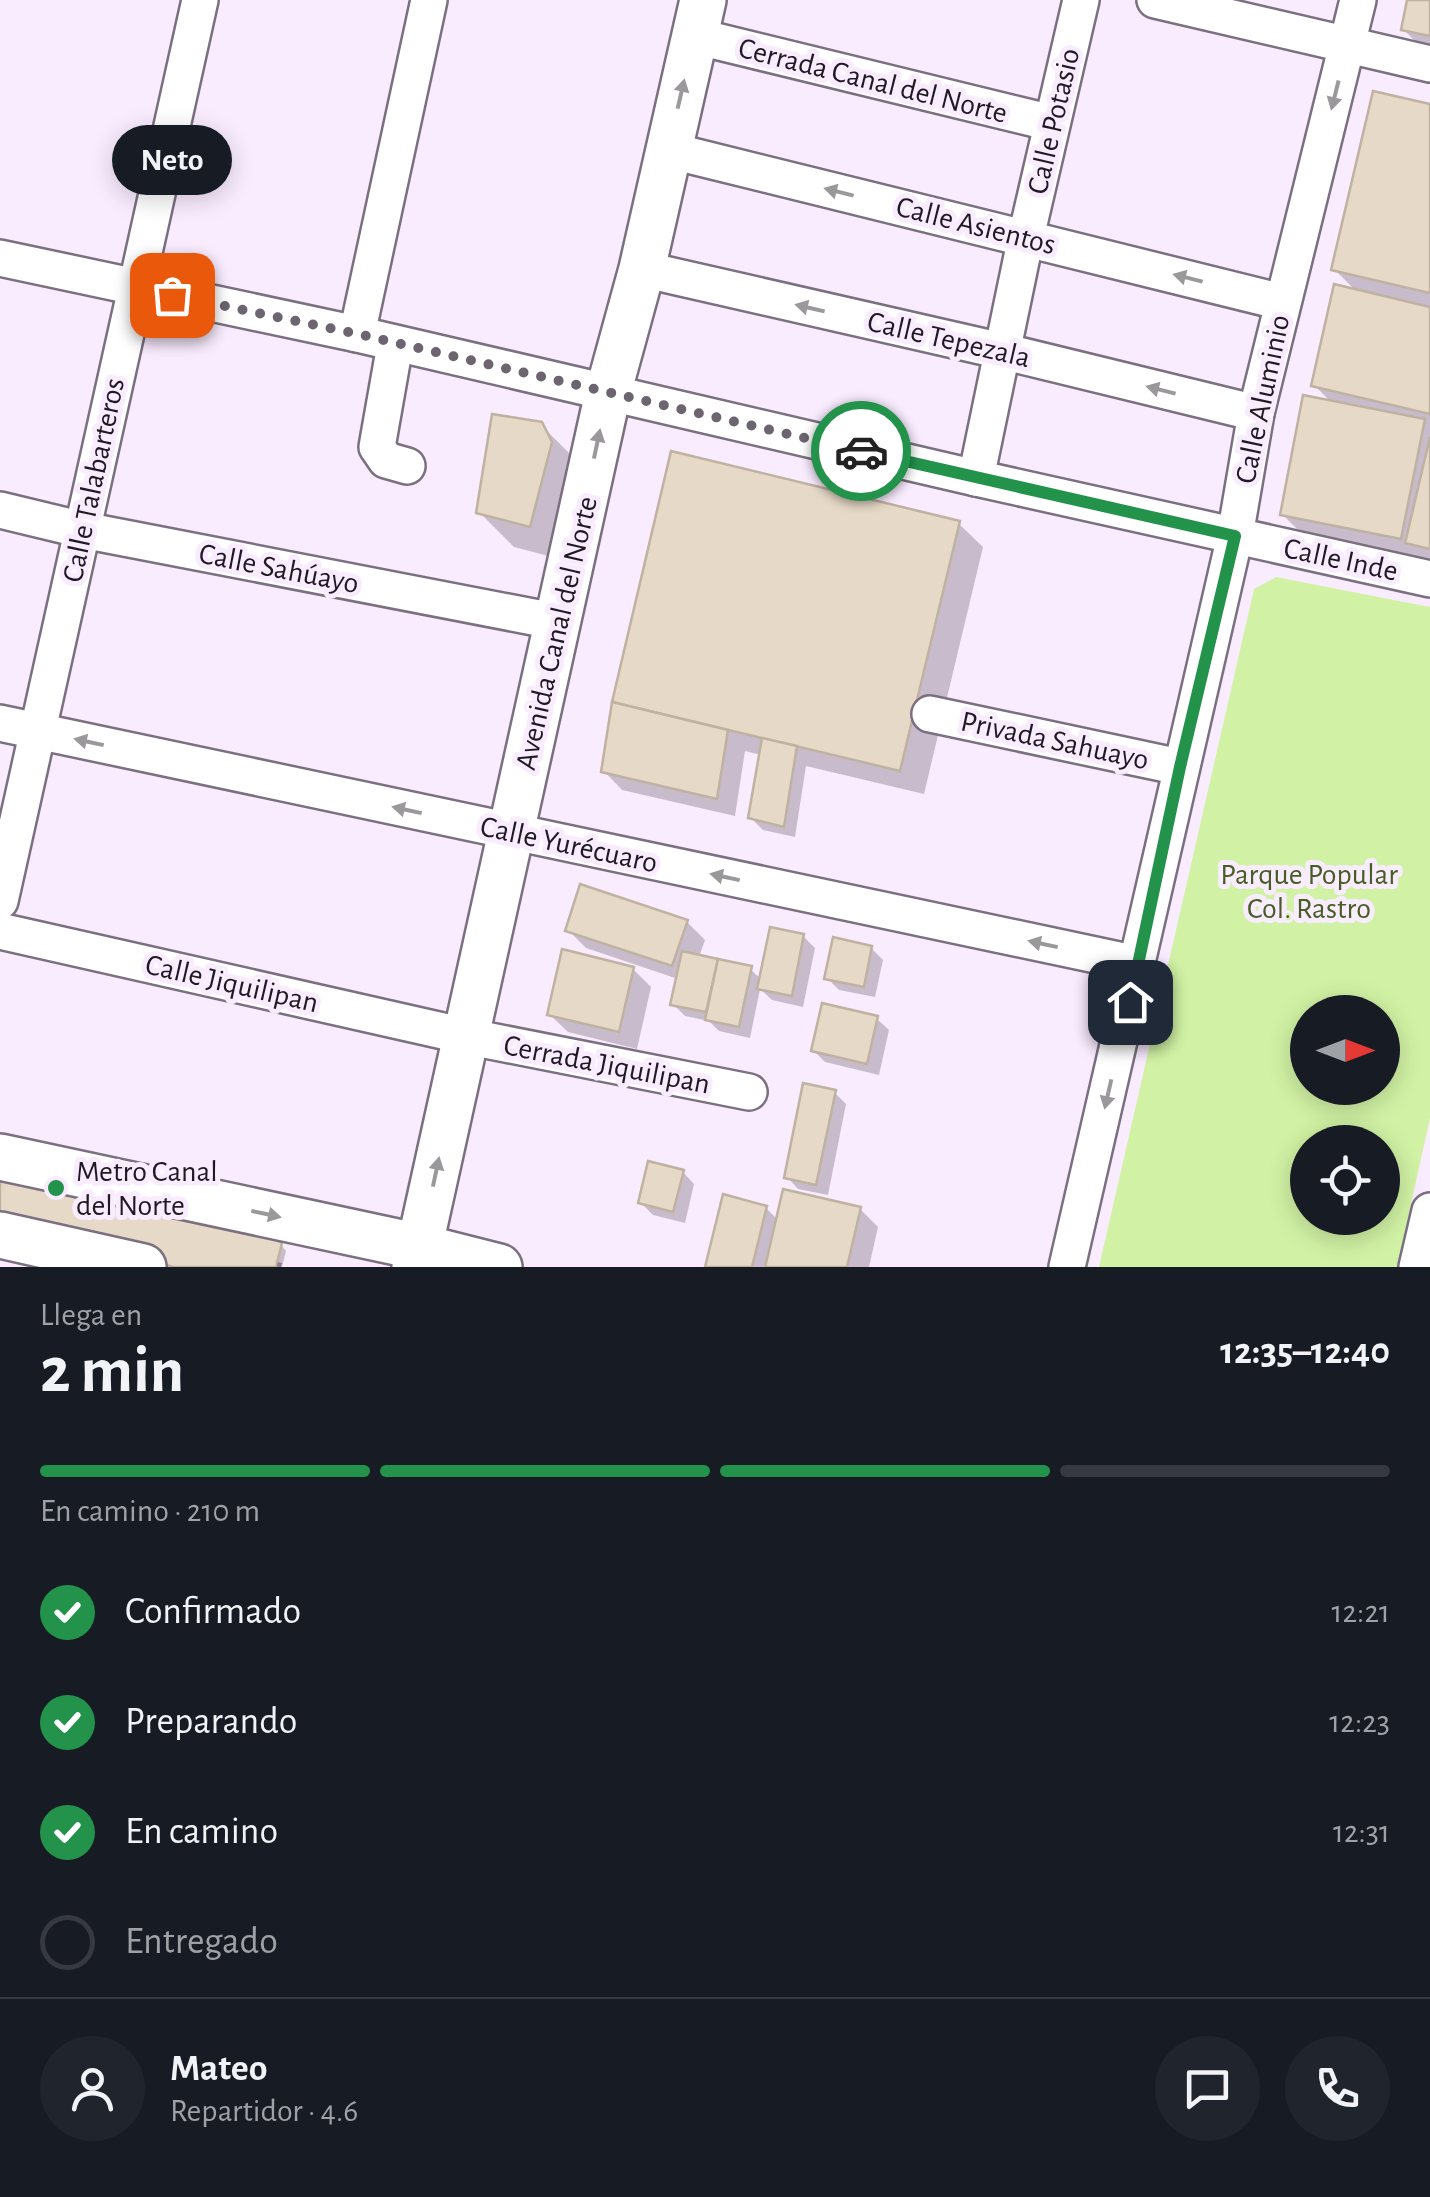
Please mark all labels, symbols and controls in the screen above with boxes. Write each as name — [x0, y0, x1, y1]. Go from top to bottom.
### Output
street label: Cerrada Canal del Norte — [735, 33, 1010, 129]
street label: Calle Potasio — [1023, 45, 1085, 197]
one-way arrow — [674, 78, 689, 109]
one-way arrow — [1327, 80, 1342, 111]
callout: Neto — [112, 125, 232, 195]
text: Neto — [140, 144, 204, 176]
one-way arrow — [823, 183, 854, 199]
street label: Calle Asientos — [893, 192, 1058, 260]
pin — [130, 253, 215, 338]
icon: bag — [145, 268, 200, 323]
one-way arrow — [1172, 270, 1203, 286]
one-way arrow — [795, 299, 826, 315]
street label: Calle Tepezala — [864, 307, 1033, 373]
street label: Calle Aluminio — [1230, 312, 1295, 486]
street label: Calle Talabarteros — [58, 375, 130, 585]
one-way arrow — [1145, 382, 1176, 397]
courier — [811, 401, 911, 501]
icon: car — [834, 424, 889, 479]
one-way arrow — [590, 429, 606, 460]
street label: Avenida Canal del Norte — [511, 494, 603, 773]
street label: Calle Inde — [1281, 533, 1400, 587]
street label: Calle Sahúayo — [196, 539, 361, 599]
street label: Privada Sahuayo — [958, 706, 1152, 776]
one-way arrow — [73, 734, 104, 750]
one-way arrow — [391, 801, 422, 817]
street label: Calle Yurécuaro — [478, 812, 660, 878]
park label: Parque Popular Col. Rastro — [1220, 860, 1398, 924]
one-way arrow — [709, 868, 740, 884]
one-way arrow — [1027, 936, 1058, 951]
street label: Calle Jiquilipan — [142, 950, 321, 1018]
pin — [1088, 960, 1173, 1045]
icon: home — [1103, 975, 1158, 1030]
north arrow — [1290, 995, 1400, 1105]
map controls — [1290, 995, 1400, 1235]
street label: Cerrada Jiquilipan — [501, 1030, 712, 1100]
one-way arrow — [1100, 1079, 1115, 1110]
button: locate — [1290, 1125, 1400, 1235]
one-way arrow — [429, 1156, 444, 1187]
place label: Metro Canal del Norte — [76, 1157, 218, 1221]
marker: Metro Canal del Norte — [45, 1177, 67, 1199]
one-way arrow — [251, 1206, 282, 1222]
text: Llega en — [40, 1299, 142, 1331]
text: 12:35–12:40 — [1220, 1333, 1390, 1371]
text: 2 min — [40, 1339, 184, 1404]
text: En camino · 210 m — [40, 1495, 260, 1527]
icon: check — [40, 1585, 95, 1640]
text: Confirmado — [125, 1593, 301, 1631]
text: 12:21 — [1332, 1596, 1390, 1628]
icon: check — [40, 1695, 95, 1750]
text: Preparando — [125, 1703, 298, 1741]
text: 12:23 — [1329, 1706, 1390, 1738]
icon: check — [40, 1805, 95, 1860]
text: En camino — [125, 1813, 278, 1851]
text: 12:31 — [1333, 1816, 1390, 1848]
text: Entregado — [125, 1923, 278, 1961]
button: person — [40, 2036, 145, 2141]
button: chat — [1155, 2036, 1260, 2141]
button: phone — [1285, 2036, 1390, 2141]
text: Mateo — [170, 2050, 267, 2088]
text: Repartidor · 4.6 — [170, 2095, 358, 2127]

